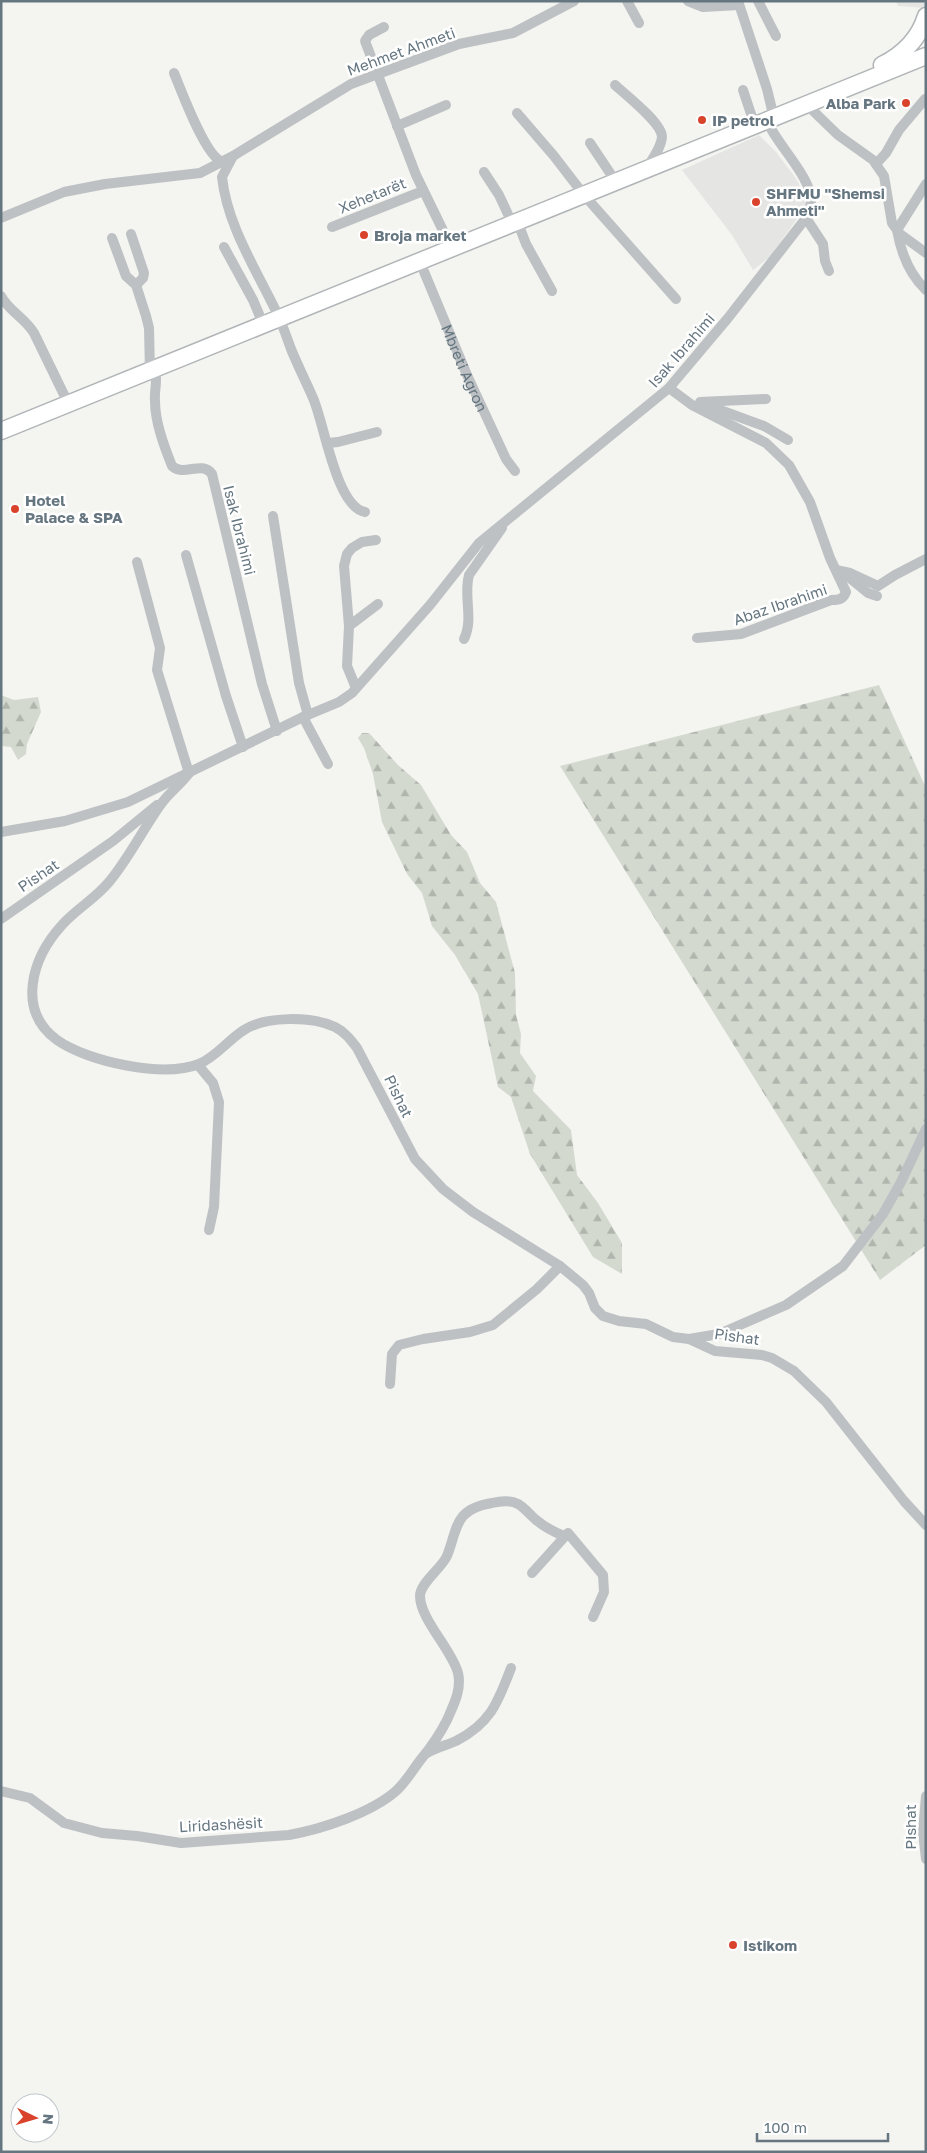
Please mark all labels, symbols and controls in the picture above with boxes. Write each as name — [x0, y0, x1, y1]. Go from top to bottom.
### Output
street label: Mehmet Ahmeti — [344, 23, 458, 79]
place label: Alba Park — [826, 94, 896, 112]
marker: Alba Park — [900, 97, 912, 109]
place label: IP petrol — [712, 111, 775, 129]
marker: IP petrol — [696, 114, 708, 126]
street label: Xehetarët — [336, 173, 408, 217]
place label: SHFMU "Shemsi Ahmeti" — [766, 184, 885, 219]
marker: SHFMU "Shemsi Ahmeti" — [750, 196, 762, 208]
place label: Broja market — [374, 226, 467, 244]
marker: Broja market — [358, 229, 370, 241]
street label: Isak Ibrahimi — [644, 309, 718, 391]
street label: Mbreti Agron — [438, 322, 492, 414]
street label: Isak Ibrahimi — [220, 483, 260, 577]
place label: Hotel Palace & SPA — [25, 491, 123, 526]
marker: Hotel Palace & SPA — [9, 503, 21, 515]
street label: Abaz Ibrahimi — [731, 580, 829, 628]
street label: Pishat — [14, 855, 62, 895]
street label: Pishat — [381, 1072, 417, 1120]
street label: Pishat — [713, 1324, 761, 1348]
street label: Pishat — [901, 1804, 919, 1850]
street label: Liridashësit — [179, 1813, 263, 1835]
place label: Istikom — [743, 1936, 797, 1954]
marker: Istikom — [727, 1939, 739, 1951]
north arrow — [10, 2093, 60, 2143]
scale bar — [757, 2110, 888, 2142]
text: N — [40, 2113, 57, 2125]
text: 100 m — [764, 2118, 807, 2136]

